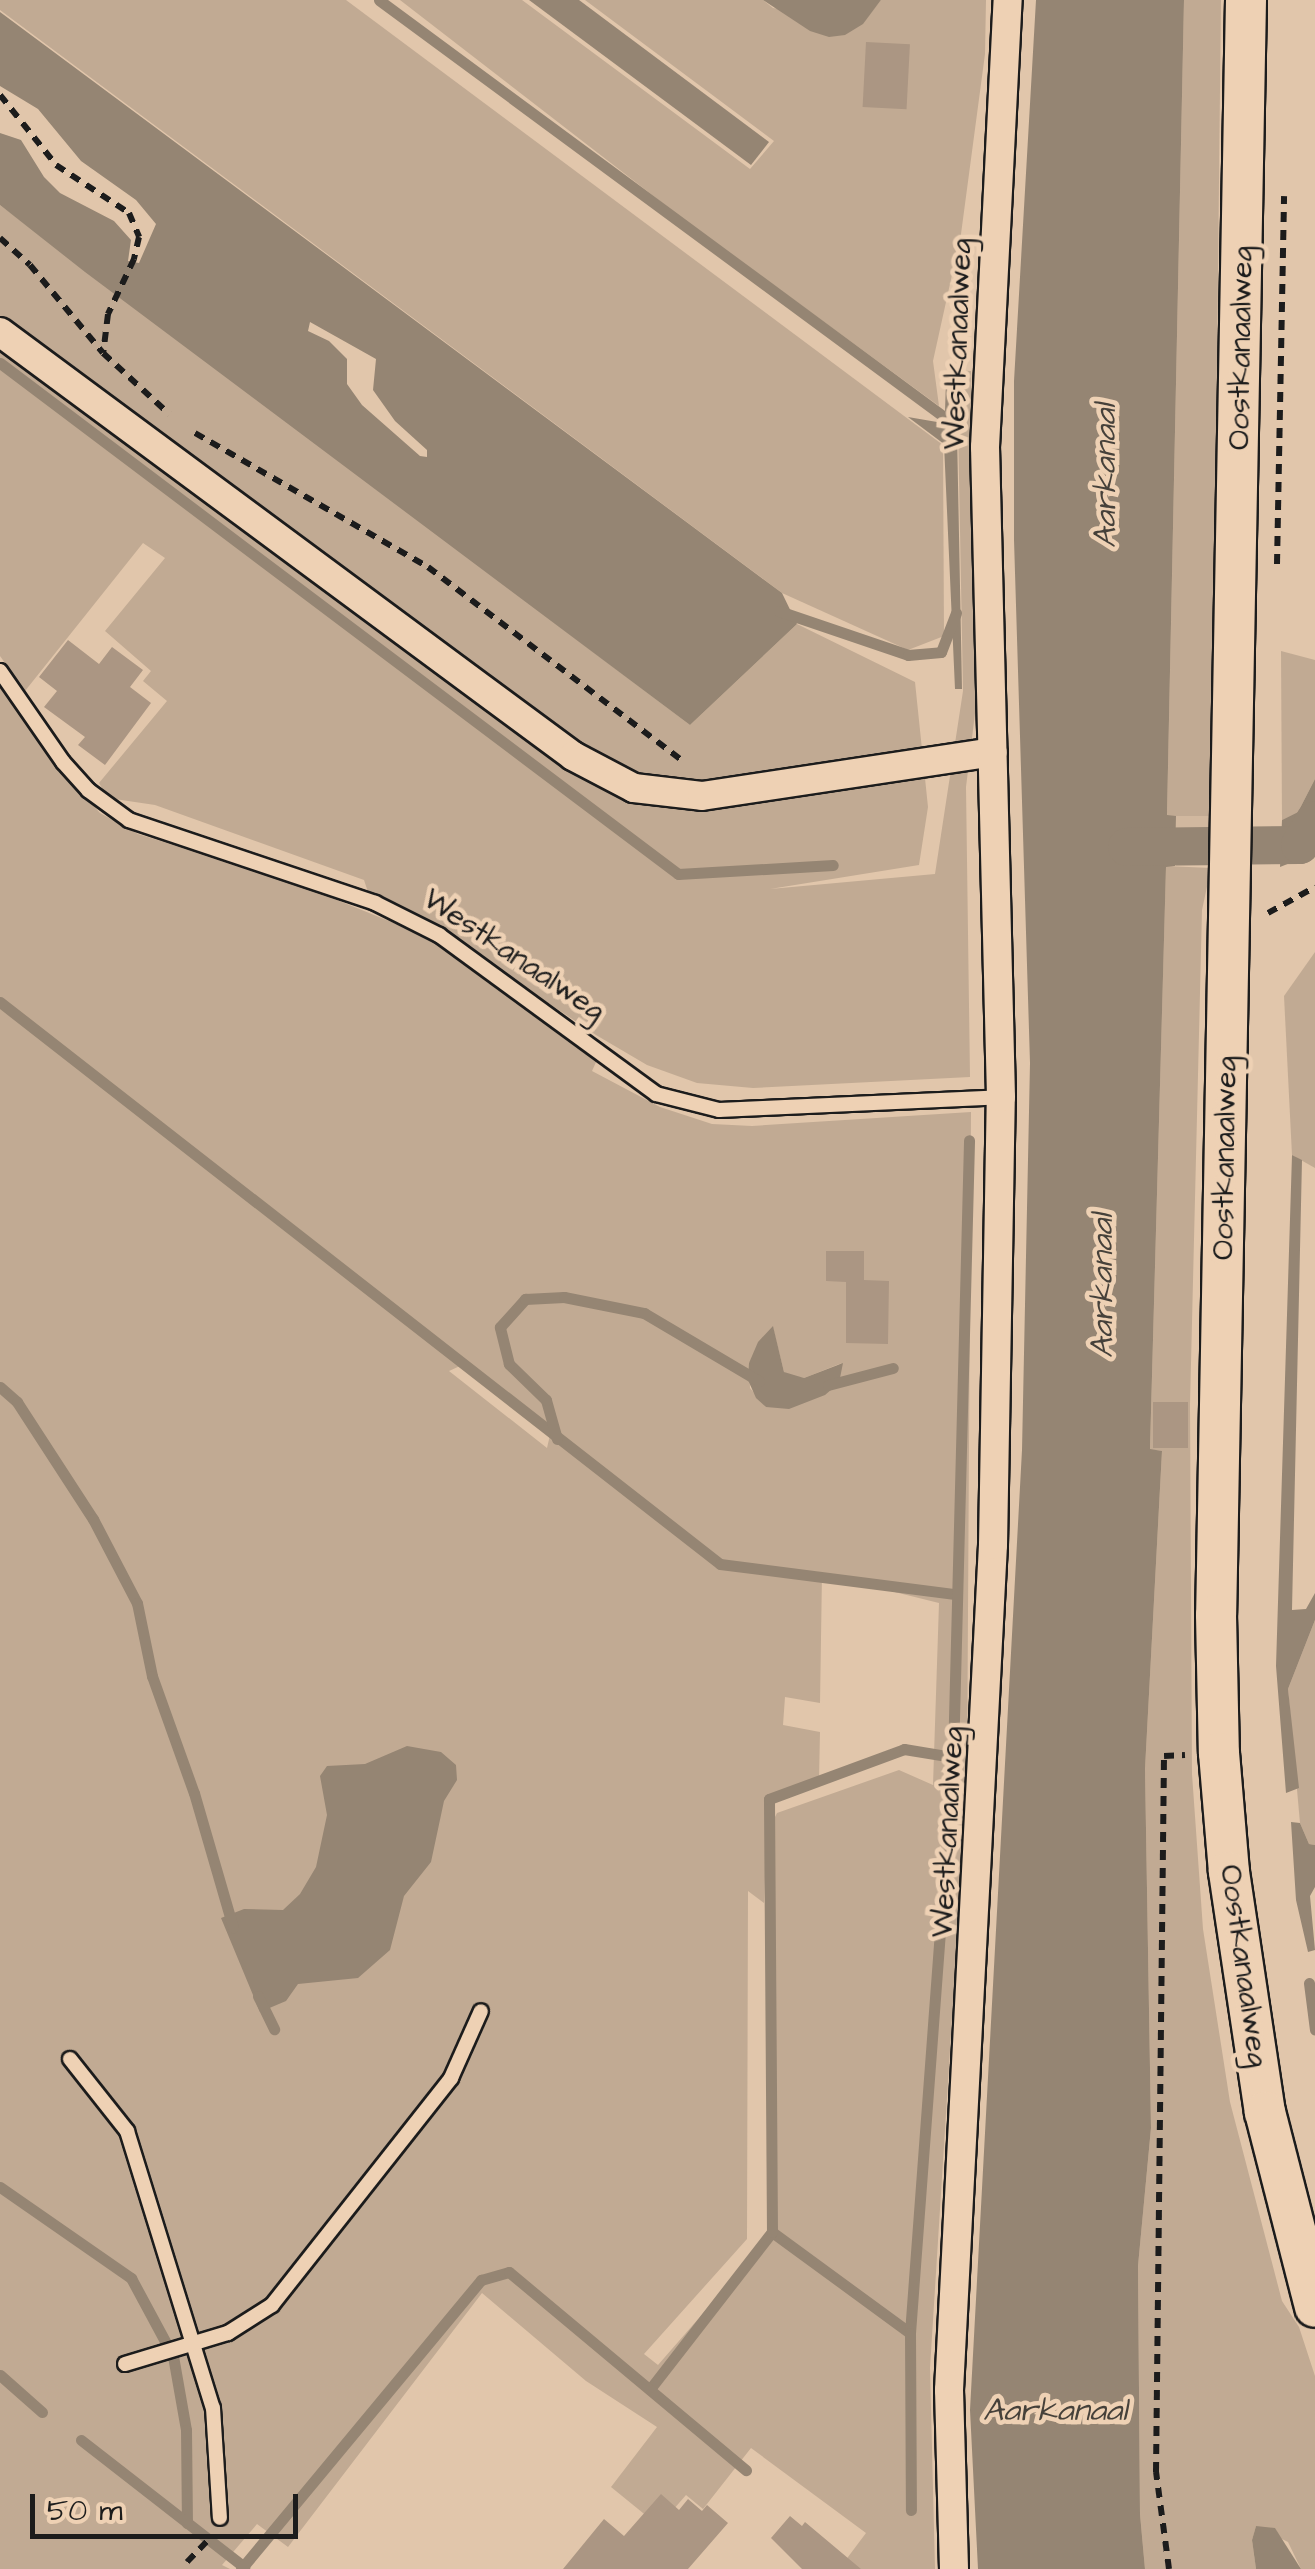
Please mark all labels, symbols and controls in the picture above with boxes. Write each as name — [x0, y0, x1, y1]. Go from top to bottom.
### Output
street label: Westkanaalweg — [936, 238, 980, 450]
street label: Oostkanaalweg — [1221, 246, 1261, 450]
water label: Aarkanaal — [1087, 404, 1125, 548]
street label: Westkanaalweg — [416, 881, 612, 1029]
street label: Oostkanaalweg — [1205, 1056, 1245, 1260]
water label: Aarkanaal — [1084, 1214, 1122, 1358]
street label: Westkanaalweg — [924, 1725, 972, 1939]
street label: Oostkanaalweg — [1212, 1862, 1276, 2070]
water label: Aarkanaal — [983, 2392, 1127, 2430]
scale bar — [35, 2474, 302, 2536]
text: 50 m — [47, 2490, 123, 2532]

